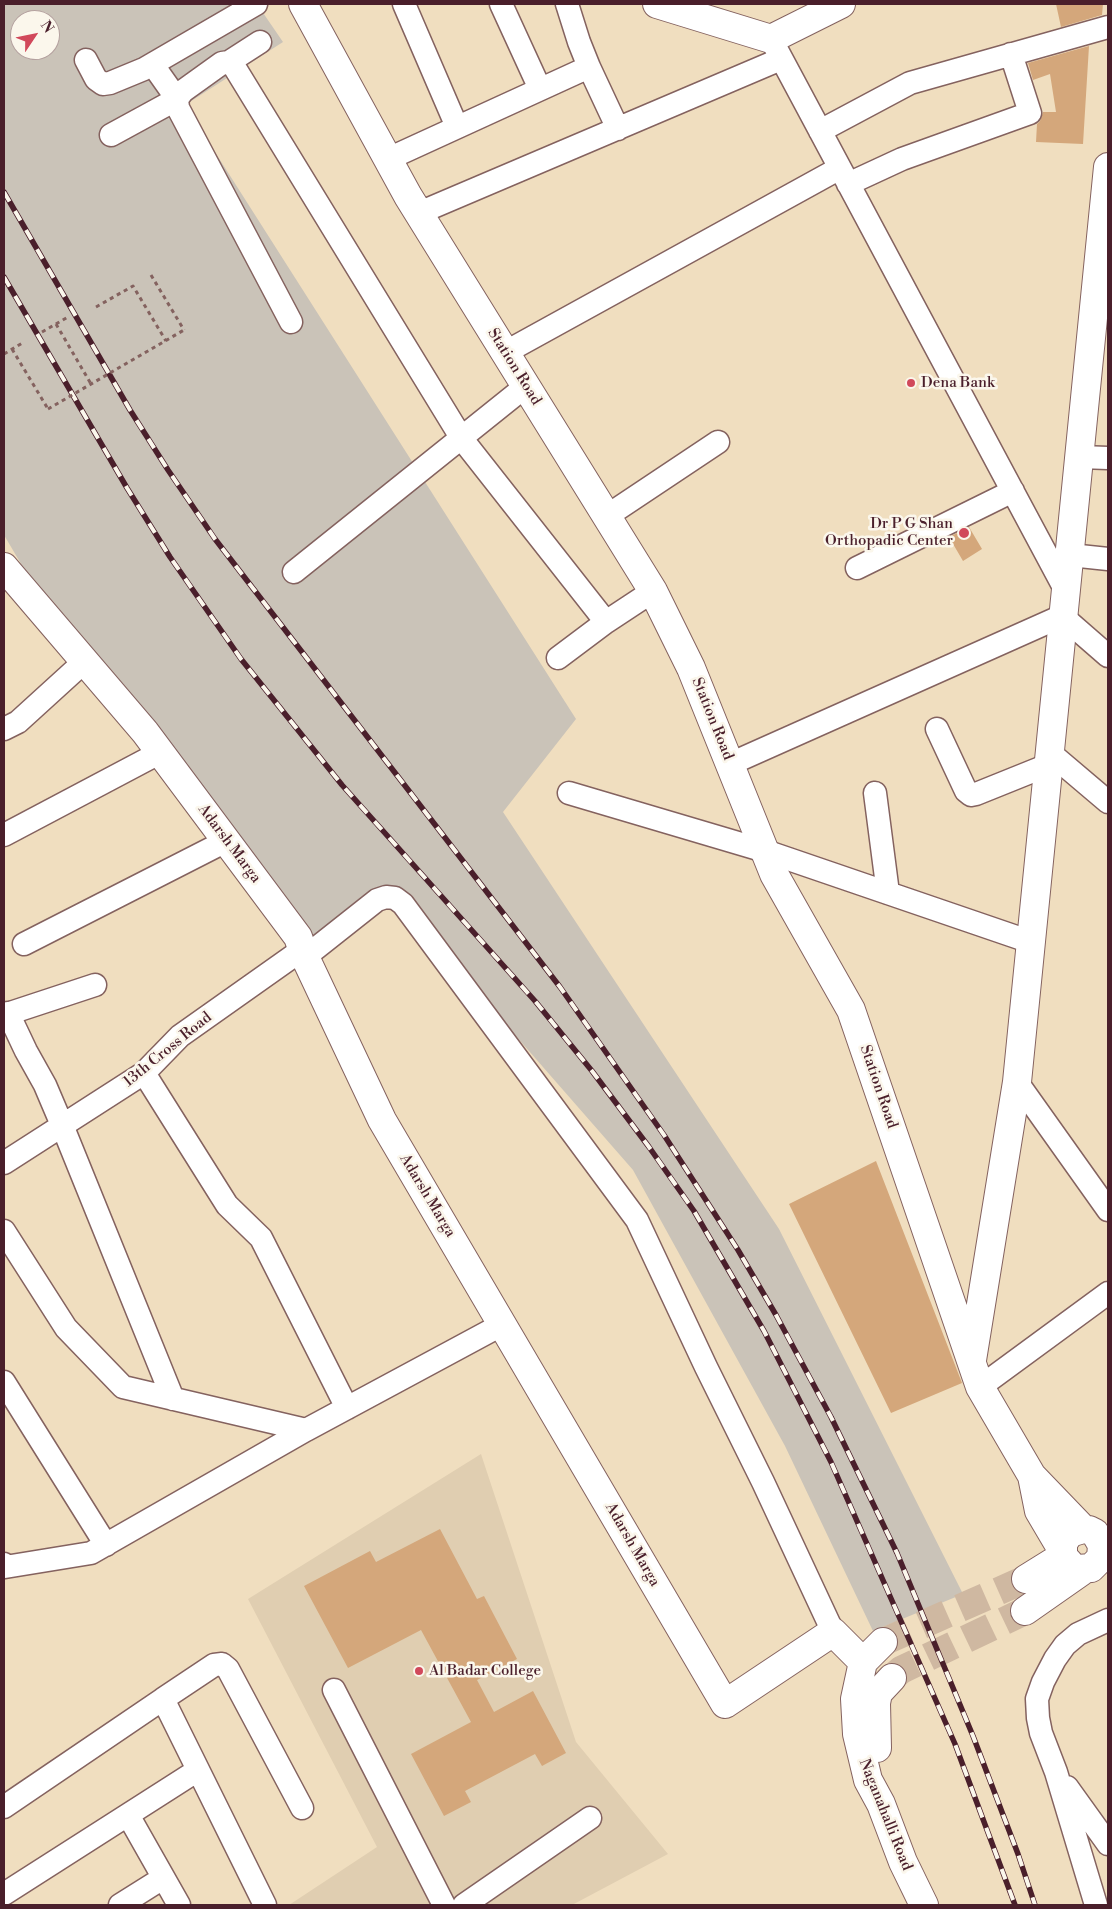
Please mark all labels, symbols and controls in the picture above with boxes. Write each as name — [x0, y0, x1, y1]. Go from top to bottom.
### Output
north arrow — [10, 10, 60, 60]
text: N — [36, 18, 57, 37]
street label: Station Road — [483, 325, 545, 409]
place label: Dena Bank — [921, 374, 995, 392]
marker: Dena Bank — [905, 377, 917, 389]
place label: Dr P G Shan Orthopadic Center — [825, 515, 953, 550]
marker: Dr P G Shan Orthopadic Center — [957, 526, 971, 540]
street label: Station Road — [687, 675, 737, 763]
street label: Adarsh Marga — [194, 801, 264, 887]
street label: 13th Cross Road — [120, 1009, 216, 1091]
street label: Station Road — [855, 1043, 901, 1131]
street label: Adarsh Marga — [395, 1151, 459, 1241]
street label: Adarsh Marga — [601, 1500, 663, 1590]
place label: Al Badar College — [429, 1662, 541, 1680]
marker: Al Badar College — [413, 1665, 425, 1677]
street label: Naganahalli Road — [854, 1757, 916, 1873]

